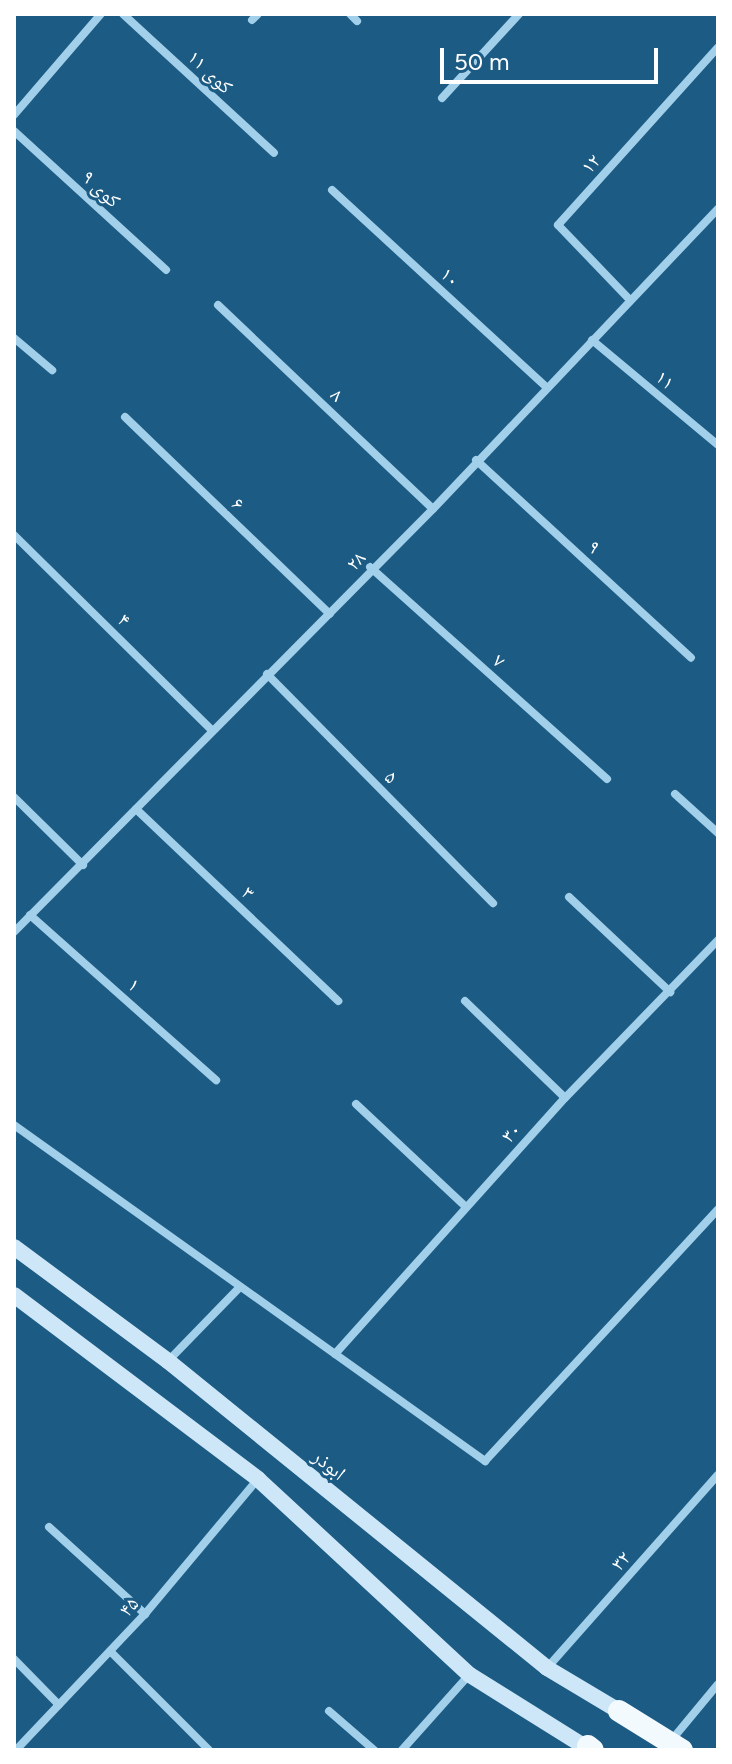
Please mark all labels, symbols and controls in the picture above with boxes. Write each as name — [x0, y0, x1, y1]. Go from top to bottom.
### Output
scale bar — [444, 32, 662, 82]
street label: کوی ۱۱ — [182, 45, 238, 99]
text: 50 m — [454, 47, 510, 76]
street label: ۱۲ — [576, 149, 606, 179]
street label: کوی ۹ — [77, 165, 125, 213]
street label: ۱۰ — [435, 262, 465, 292]
street label: ۱۱ — [650, 365, 680, 395]
street label: ۸ — [326, 383, 348, 407]
street label: ۶ — [226, 492, 250, 516]
street label: ۹ — [583, 535, 605, 559]
street label: ۲۸ — [341, 546, 371, 576]
street label: ۴ — [112, 608, 136, 632]
street label: ۷ — [488, 649, 510, 673]
street label: ۵ — [379, 765, 403, 789]
street label: ۳ — [236, 881, 260, 905]
street label: ۱ — [123, 973, 145, 997]
street label: ۳۰ — [496, 1118, 526, 1148]
street label: ابوذر — [308, 1444, 350, 1486]
street label: ۳۲ — [606, 1546, 636, 1576]
street label: ۴۵ — [114, 1592, 144, 1622]

